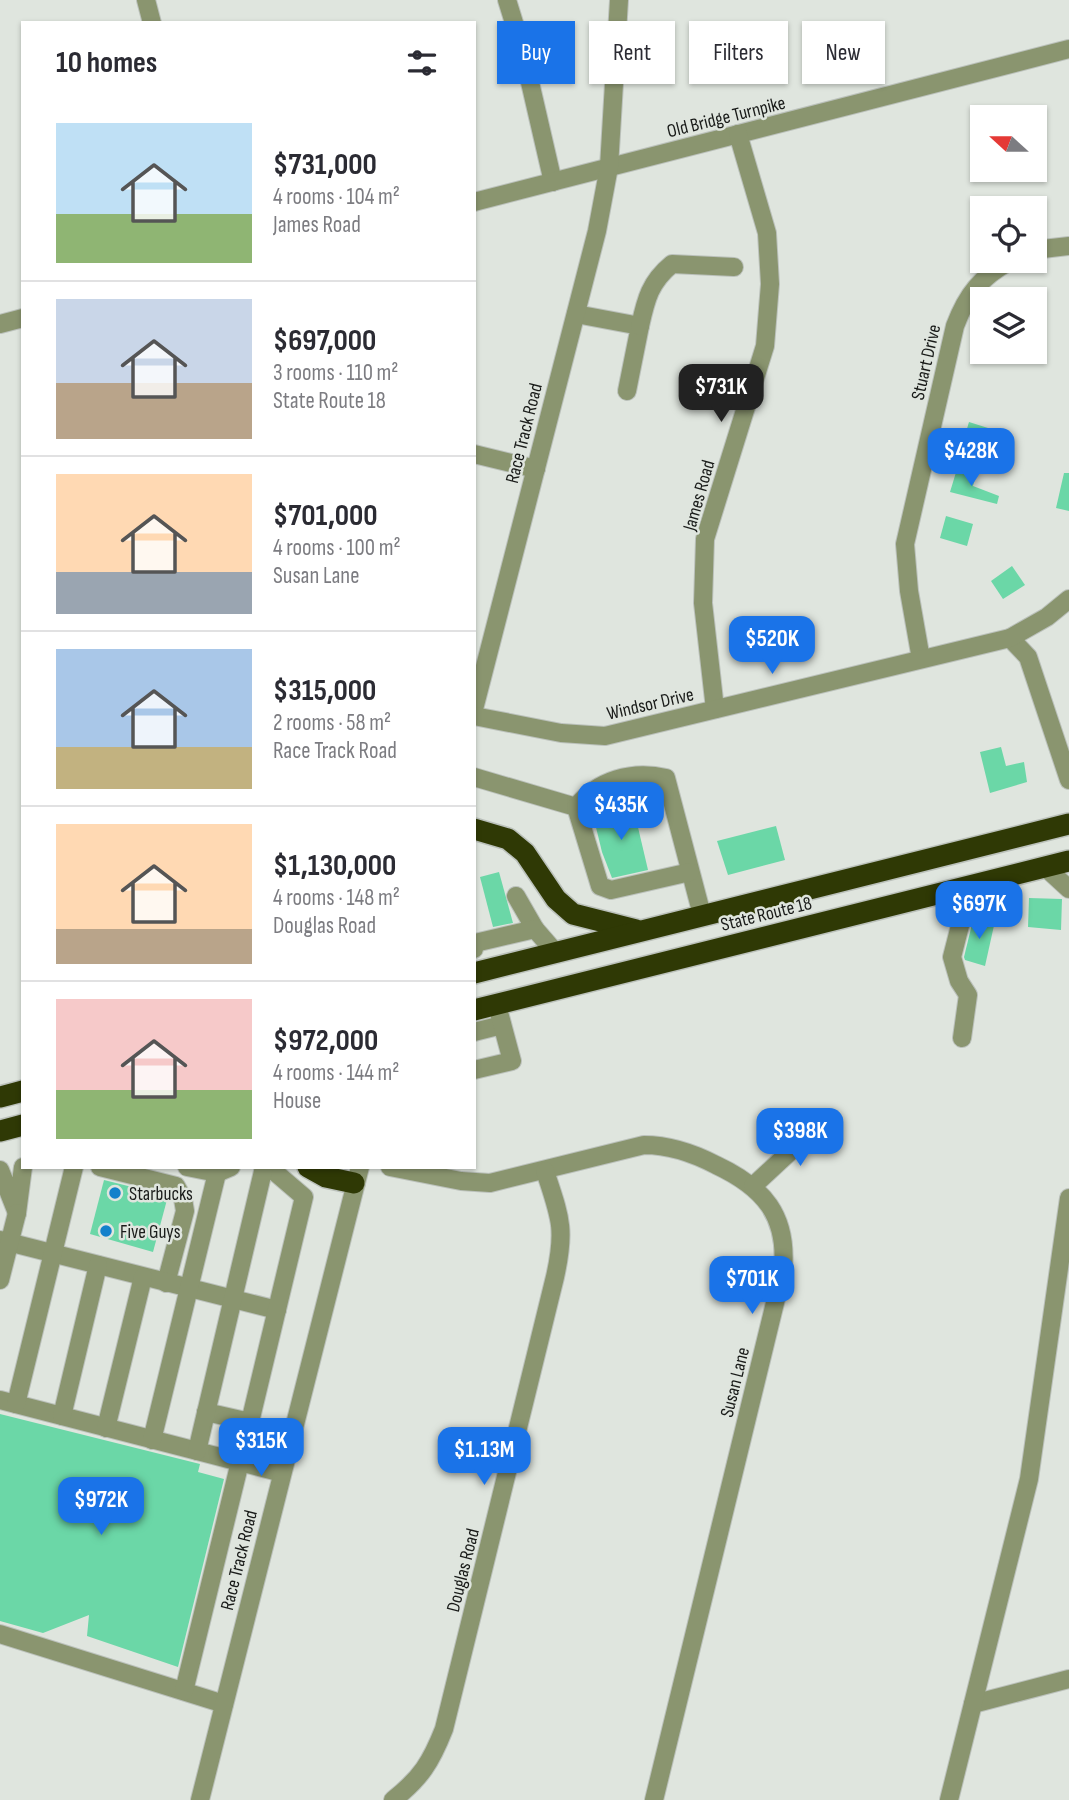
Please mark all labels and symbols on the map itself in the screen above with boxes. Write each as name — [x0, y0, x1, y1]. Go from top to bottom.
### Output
street label: Old Bridge Turnpike — [665, 92, 788, 143]
north arrow — [970, 105, 1046, 182]
street label: Stuart Drive — [907, 322, 946, 402]
pin: $731K — [672, 364, 770, 424]
street label: Race Track Road — [501, 381, 548, 486]
pin: $428K — [922, 428, 1020, 488]
street label: James Road — [678, 457, 720, 534]
pin: $520K — [723, 616, 821, 676]
street label: Windsor Drive — [605, 683, 696, 726]
pin: $435K — [572, 782, 670, 842]
pin: $697K — [930, 881, 1028, 941]
street label: State Route 18 — [718, 892, 814, 937]
pin: $398K — [751, 1108, 849, 1168]
place label: Starbucks — [129, 1183, 193, 1206]
marker: Starbucks — [107, 1185, 123, 1201]
place label: Five Guys — [120, 1221, 181, 1244]
marker: Five Guys — [98, 1223, 114, 1239]
pin: $701K — [703, 1256, 801, 1316]
street label: Susan Lane — [716, 1345, 755, 1420]
pin: $315K — [212, 1418, 310, 1478]
pin: $1.13M — [427, 1428, 541, 1487]
pin: $972K — [52, 1478, 150, 1537]
street label: Race Track Road — [216, 1508, 263, 1613]
street label: Douglas Road — [442, 1526, 485, 1614]

